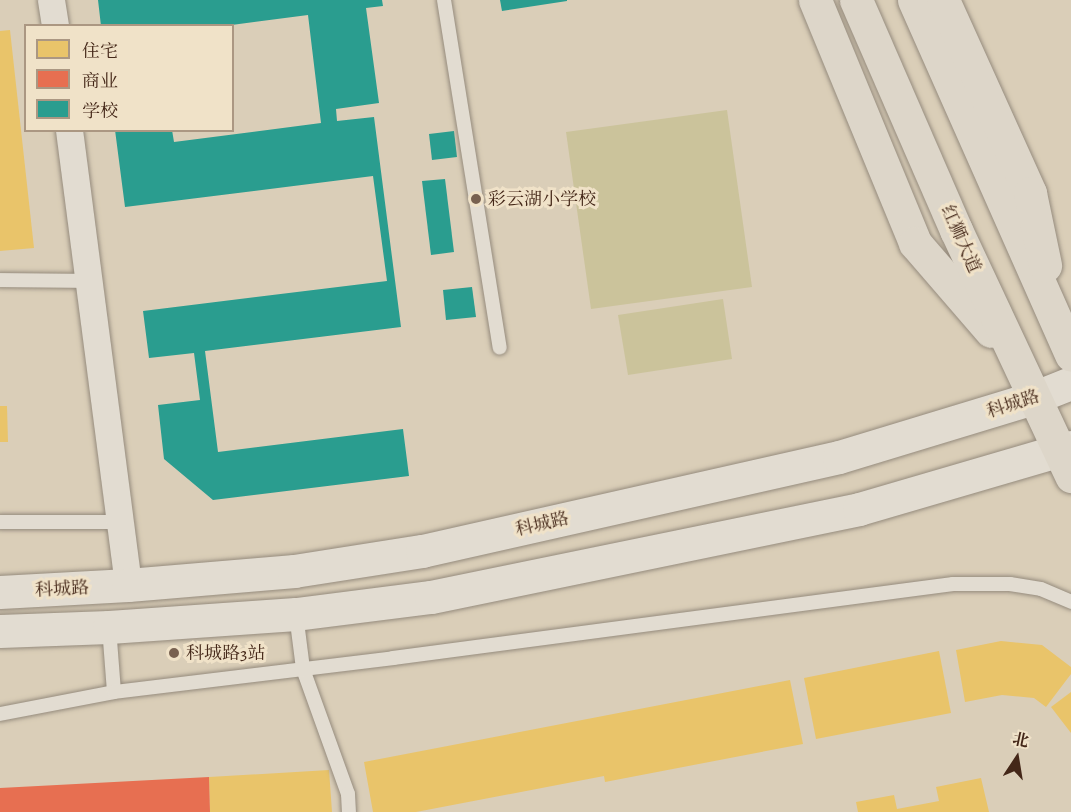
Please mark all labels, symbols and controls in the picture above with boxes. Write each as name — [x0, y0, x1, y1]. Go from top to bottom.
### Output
legend — [24, 24, 234, 132]
text: 住宅 — [82, 39, 118, 63]
text: 商业 — [82, 69, 118, 93]
text: 学校 — [82, 99, 118, 123]
place label: 彩云湖小学校 — [488, 188, 596, 210]
marker: 彩云湖小学校 — [469, 192, 483, 206]
street label: 红狮大道 — [936, 202, 986, 276]
street label: 科城路 — [984, 385, 1042, 423]
street label: 科城路 — [513, 507, 571, 541]
street label: 科城路 — [34, 577, 90, 601]
place label: 科城路3站 — [186, 642, 265, 664]
marker: 科城路3站 — [167, 646, 181, 660]
north arrow — [987, 728, 1047, 788]
text: 北 — [1011, 728, 1031, 753]

